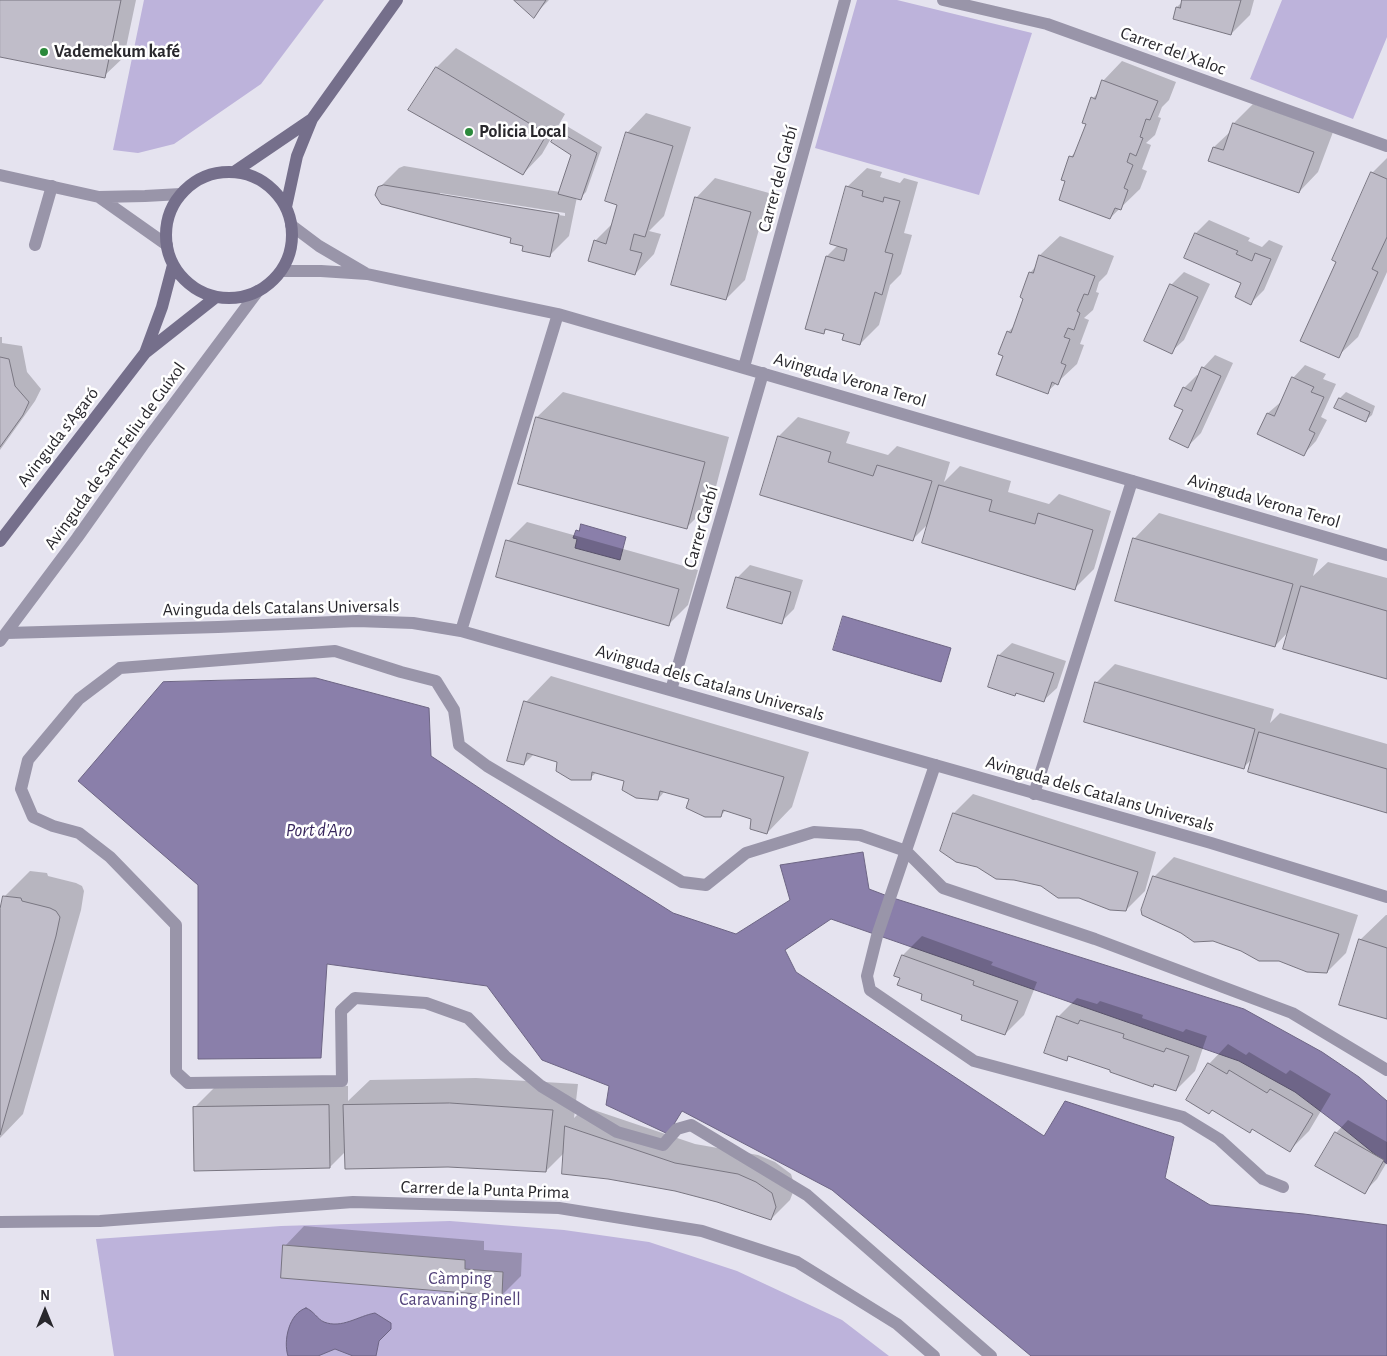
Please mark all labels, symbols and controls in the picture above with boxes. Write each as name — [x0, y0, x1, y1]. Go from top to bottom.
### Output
street label: Carrer del Xaloc — [1117, 22, 1229, 80]
place label: Vademekum kafé — [54, 41, 180, 63]
marker: Vademekum kafé — [38, 46, 50, 58]
place label: Policia Local — [479, 121, 566, 143]
street label: Carrer del Garbí — [753, 123, 803, 235]
marker: Policia Local — [463, 126, 475, 138]
street label: Avinguda Verona Terol — [771, 348, 929, 412]
street label: Avinguda de Sant Feliu de Guíxol — [40, 358, 190, 554]
street label: Avinguda s'Agaró — [13, 383, 103, 491]
street label: Avinguda Verona Terol — [1185, 469, 1343, 533]
street label: Carrer Garbí — [679, 483, 723, 571]
street label: Avinguda dels Catalans Universals — [162, 595, 400, 621]
street label: Avinguda dels Catalans Universals — [593, 640, 827, 726]
street label: Avinguda dels Catalans Universals — [983, 751, 1217, 837]
water label: Port d'Aro — [286, 819, 352, 841]
street label: Carrer de la Punta Prima — [400, 1176, 570, 1204]
park label: Càmping Caravaning Pinell — [399, 1268, 521, 1310]
north arrow — [20, 1286, 70, 1336]
text: N — [40, 1289, 50, 1303]

